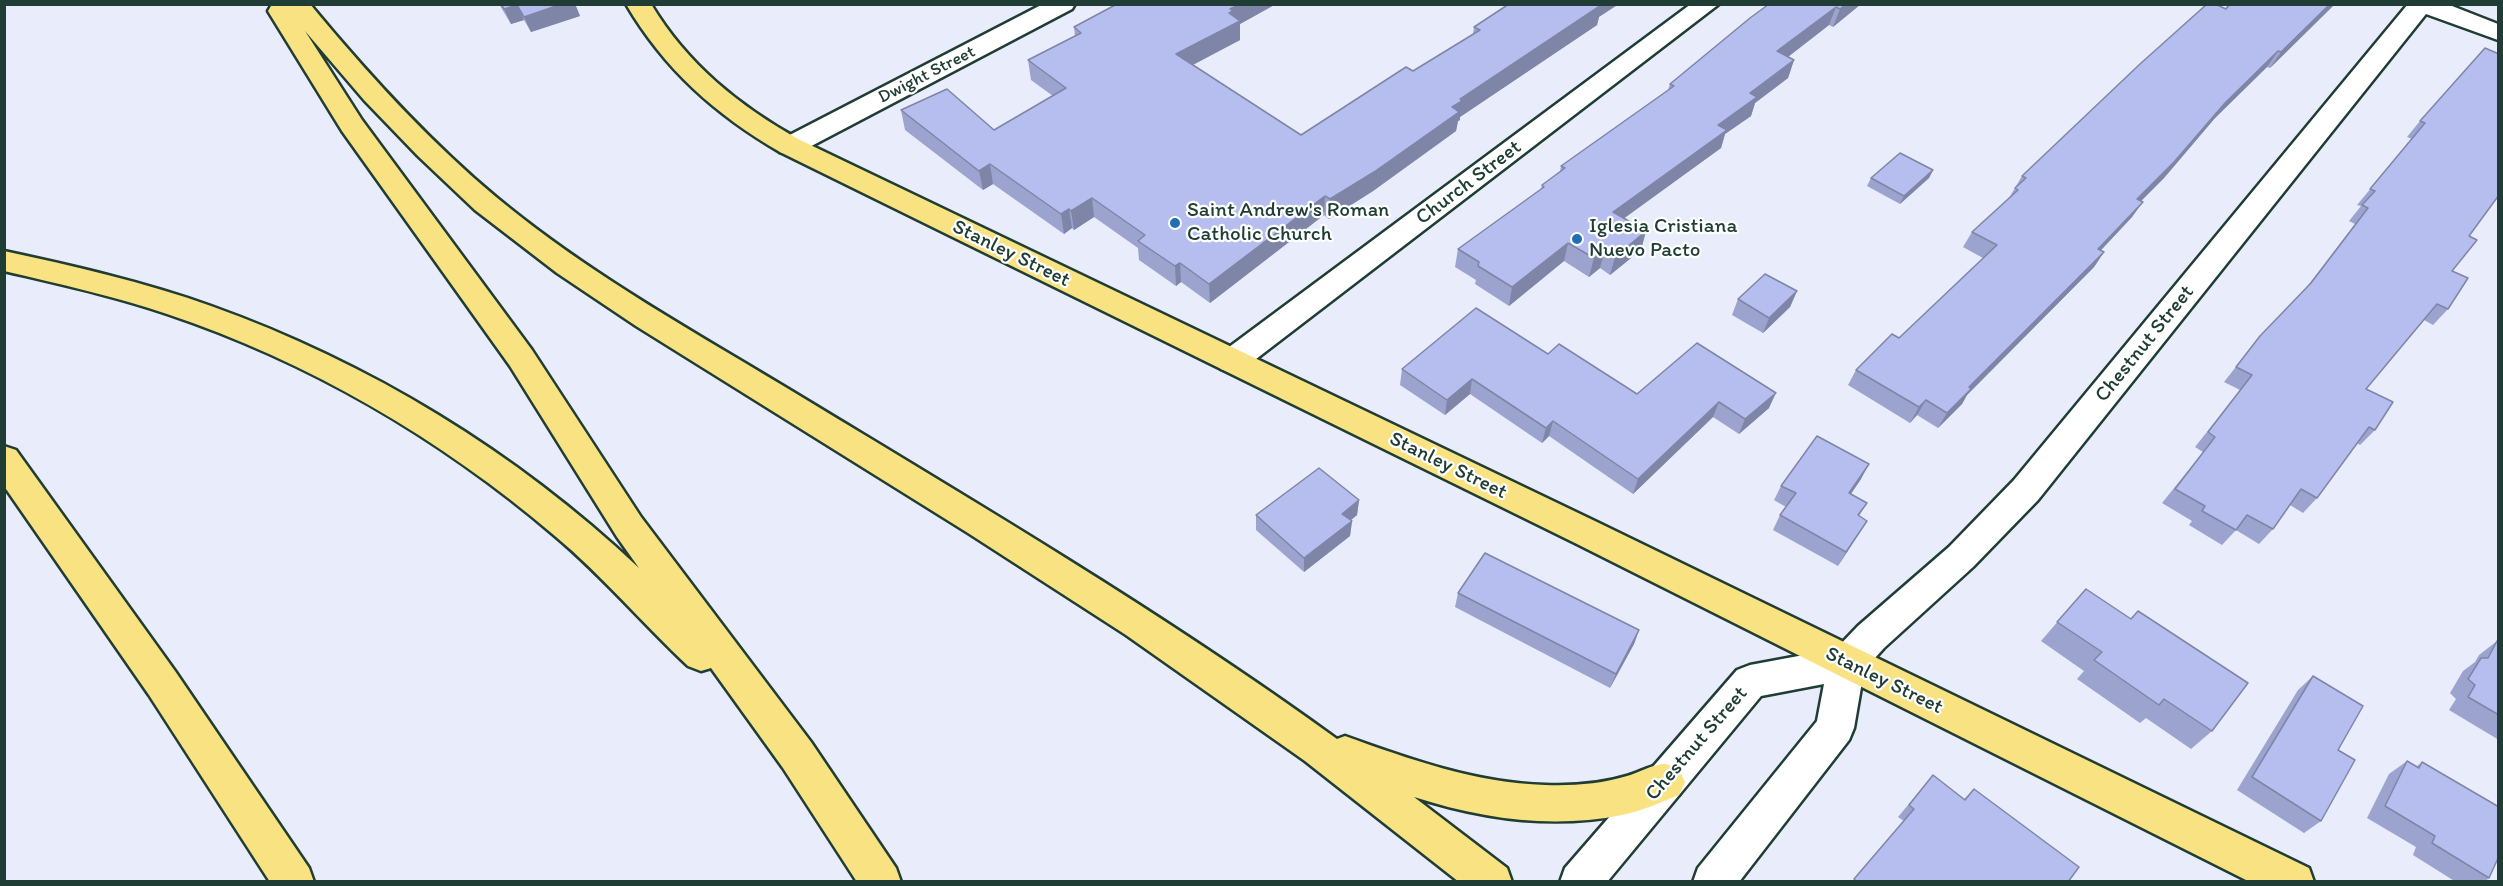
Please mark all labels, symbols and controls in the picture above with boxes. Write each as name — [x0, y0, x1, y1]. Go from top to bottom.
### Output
street label: Dwight Street — [875, 41, 979, 109]
street label: Church Street — [1411, 135, 1527, 231]
place label: Saint Andrew's Roman Catholic Church — [1187, 198, 1389, 248]
place label: Iglesia Cristiana Nuevo Pacto — [1589, 214, 1737, 264]
street label: Stanley Street — [948, 215, 1074, 293]
marker: Saint Andrew's Roman Catholic Church — [1168, 216, 1182, 230]
marker: Iglesia Cristiana Nuevo Pacto — [1570, 232, 1584, 246]
street label: Chestnut Street — [2090, 280, 2200, 408]
street label: Stanley Street — [1385, 427, 1511, 505]
street label: Stanley Street — [1821, 642, 1947, 720]
street label: Chestnut Street — [1640, 682, 1754, 806]

